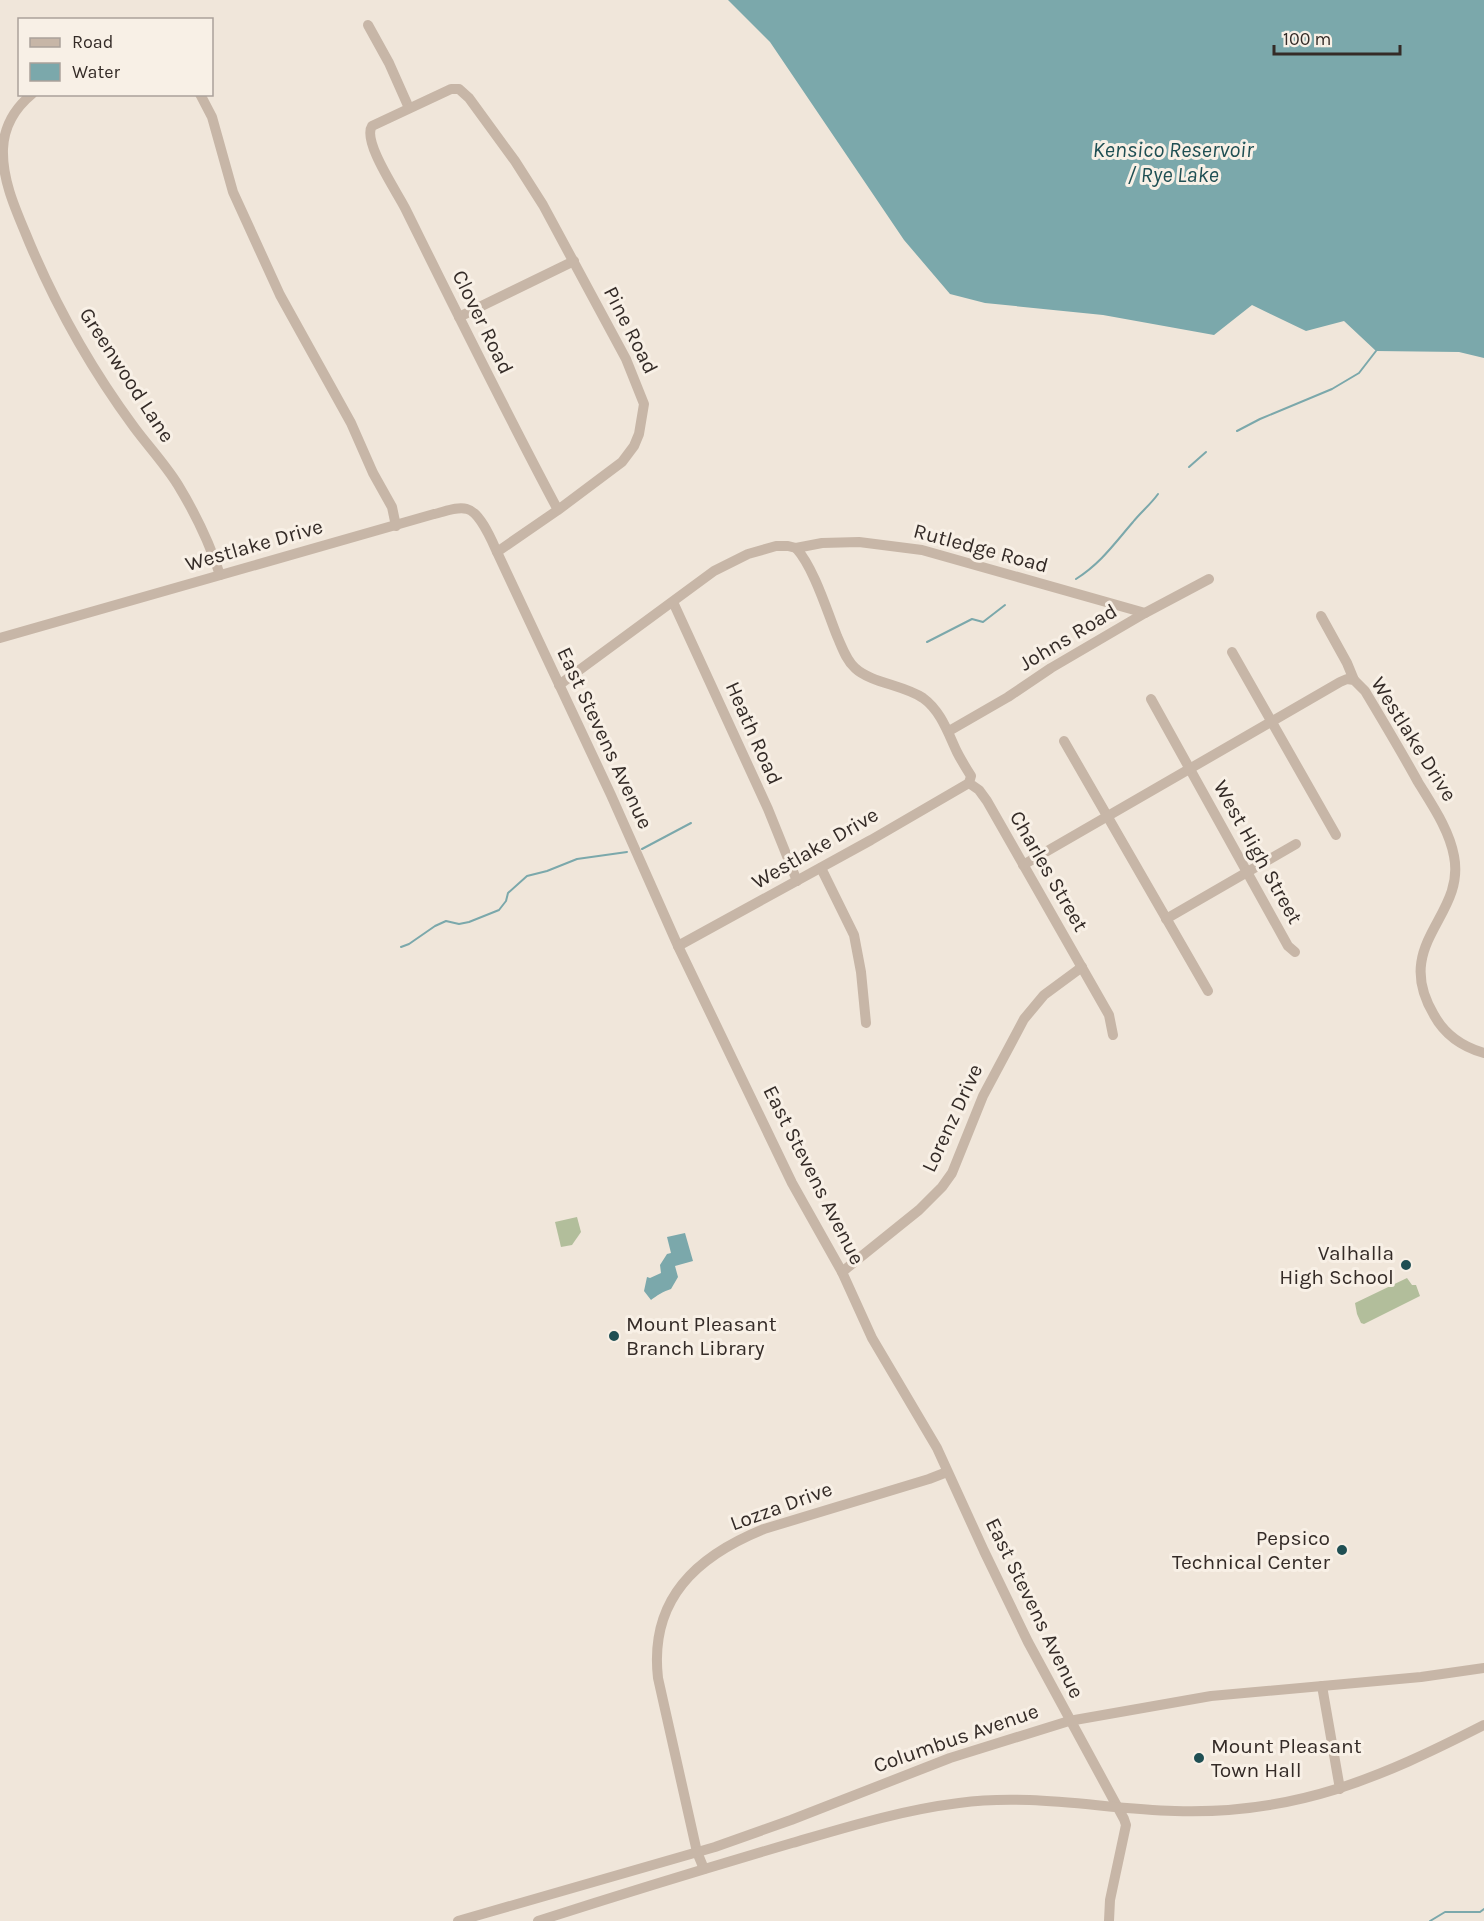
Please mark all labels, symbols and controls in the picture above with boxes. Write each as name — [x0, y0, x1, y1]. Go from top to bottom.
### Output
legend — [18, 18, 213, 96]
scale bar — [1274, 18, 1400, 56]
text: 100 m — [1283, 28, 1331, 50]
text: Road — [72, 31, 113, 53]
text: Water — [72, 61, 120, 83]
water label: Kensico Reservoir / Rye Lake — [1093, 137, 1255, 188]
street label: Clover Road — [448, 266, 518, 378]
street label: Pine Road — [599, 282, 663, 378]
street label: Greenwood Lane — [75, 303, 179, 447]
street label: Westlake Drive — [182, 514, 326, 576]
street label: Rutledge Road — [911, 518, 1051, 578]
street label: Johns Road — [1015, 598, 1121, 676]
street label: East Stevens Avenue — [552, 643, 658, 833]
street label: Westlake Drive — [1366, 672, 1462, 806]
street label: Heath Road — [721, 678, 787, 788]
street label: West High Street — [1209, 776, 1307, 928]
street label: Westlake Drive — [748, 802, 882, 894]
street label: Charles Street — [1005, 807, 1093, 936]
street label: Lorenz Drive — [917, 1060, 987, 1176]
street label: East Stevens Avenue — [758, 1081, 870, 1269]
place label: Valhalla High School — [1279, 1241, 1394, 1289]
marker: Valhalla High School — [1399, 1258, 1413, 1272]
place label: Mount Pleasant Branch Library — [626, 1312, 777, 1360]
marker: Mount Pleasant Branch Library — [607, 1329, 621, 1343]
street label: Lozza Drive — [727, 1476, 835, 1536]
street label: East Stevens Avenue — [981, 1514, 1089, 1702]
place label: Pepsico Technical Center — [1172, 1526, 1330, 1574]
marker: Pepsico Technical Center — [1335, 1543, 1349, 1557]
street label: Columbus Avenue — [870, 1699, 1042, 1777]
place label: Mount Pleasant Town Hall — [1211, 1734, 1362, 1782]
marker: Mount Pleasant Town Hall — [1192, 1751, 1206, 1765]

